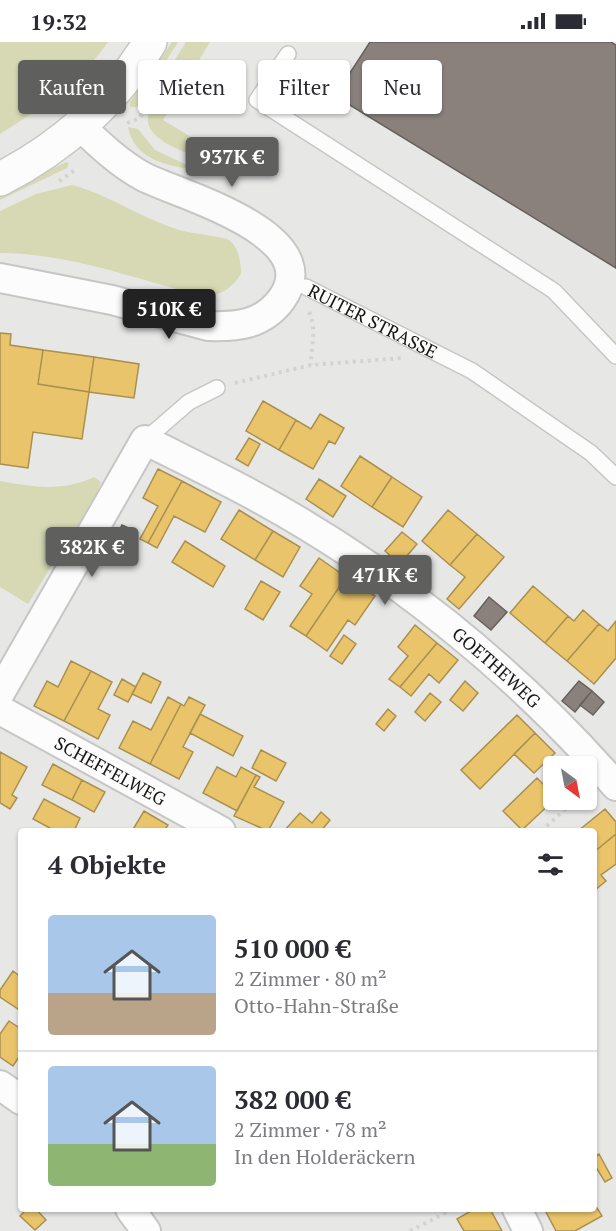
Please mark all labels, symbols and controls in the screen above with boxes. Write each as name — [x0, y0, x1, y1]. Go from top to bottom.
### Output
text: 19:32 — [30, 7, 87, 36]
chip: Kaufen — [18, 60, 126, 114]
chip: Mieten — [138, 60, 246, 114]
chip: Filter — [258, 60, 350, 114]
chip: Neu — [362, 60, 442, 114]
pin: 937K € — [183, 137, 281, 188]
text: 937K € — [200, 143, 264, 170]
street label: RUITER STRASSE — [304, 278, 442, 364]
pin: 510K € — [120, 289, 218, 340]
text: 510K € — [137, 295, 201, 322]
pin: 382K € — [43, 527, 141, 578]
text: 382K € — [60, 533, 124, 560]
pin: 471K € — [336, 555, 434, 606]
text: 471K € — [353, 561, 417, 588]
street label: GOETHEWEG — [448, 621, 547, 713]
street label: SCHEFFELWEG — [51, 730, 171, 811]
north arrow — [543, 756, 597, 810]
map controls — [543, 756, 597, 810]
text: 4 Objekte — [48, 847, 166, 881]
icon: filters — [534, 848, 567, 881]
text: 510 000 € — [234, 931, 351, 965]
icon: home — [96, 939, 168, 1011]
text: 2 Zimmer · 80 m² — [234, 965, 387, 992]
text: Otto-Hahn-Straße — [234, 992, 399, 1019]
text: 382 000 € — [234, 1082, 351, 1116]
icon: home — [96, 1090, 168, 1162]
text: 2 Zimmer · 78 m² — [234, 1116, 387, 1143]
text: In den Holderäckern — [234, 1143, 415, 1170]

